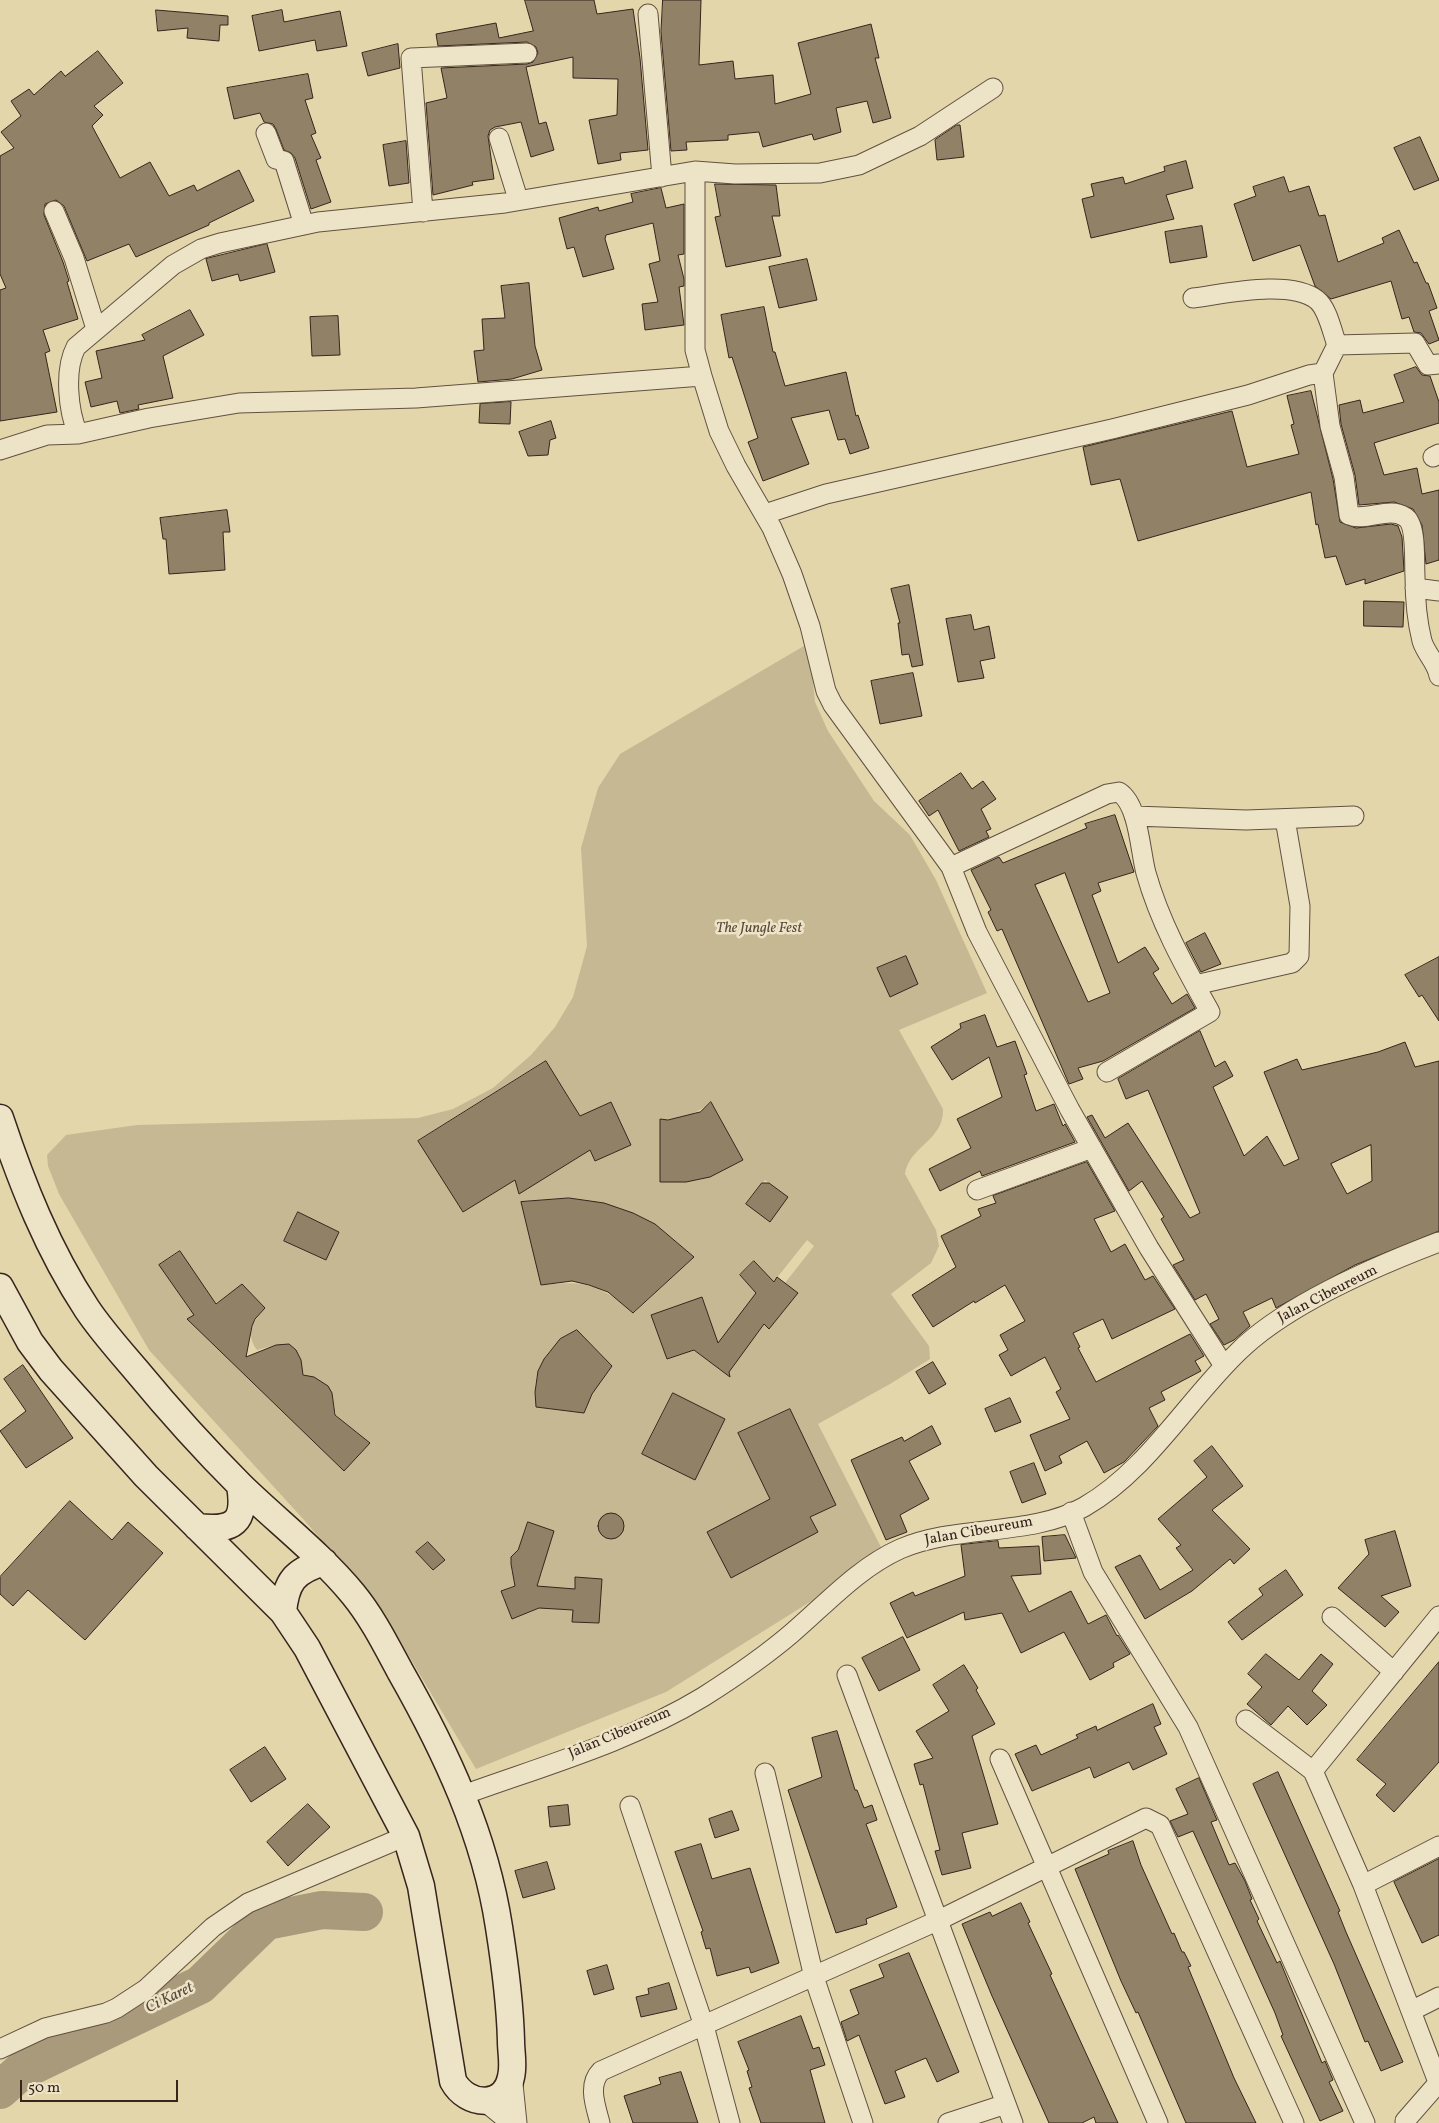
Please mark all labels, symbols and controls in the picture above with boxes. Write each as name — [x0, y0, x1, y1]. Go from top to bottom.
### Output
park label: The Jungle Fest — [716, 920, 802, 938]
street label: Jalan Cibeureum — [1275, 1262, 1381, 1328]
street label: Jalan Cibeureum — [924, 1514, 1034, 1550]
street label: Jalan Cibeureum — [566, 1704, 674, 1764]
water label: Ci Karet — [143, 1979, 197, 2019]
scale bar — [22, 2070, 180, 2102]
text: 50 m — [28, 2078, 60, 2099]

